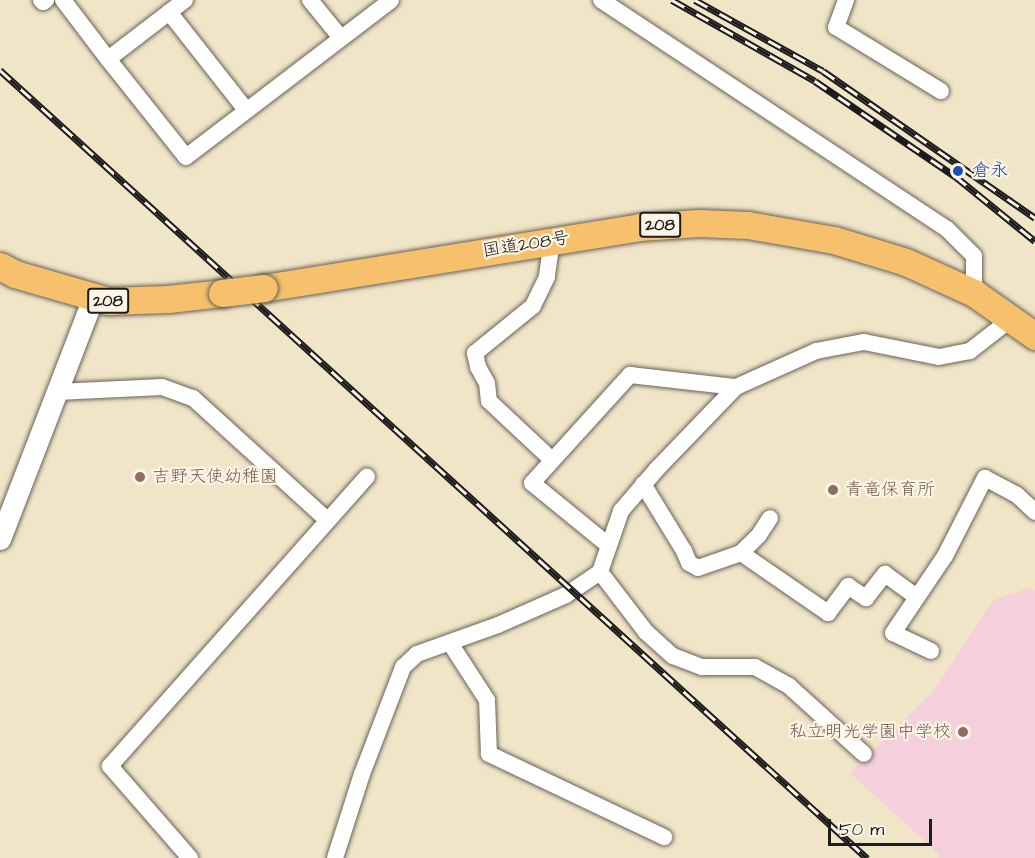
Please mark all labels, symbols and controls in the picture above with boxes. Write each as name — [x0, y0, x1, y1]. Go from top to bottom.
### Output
place label: 倉永 — [972, 160, 1008, 182]
marker: 倉永 — [949, 162, 967, 180]
road number: 208 — [639, 212, 681, 238]
street label: 国道208号 — [481, 228, 571, 262]
road number: 208 — [87, 288, 129, 314]
place label: 吉野天使幼稚園 — [152, 466, 278, 488]
marker: 吉野天使幼稚園 — [133, 470, 147, 484]
place label: 青竜保育所 — [845, 479, 935, 501]
marker: 青竜保育所 — [826, 483, 840, 497]
place label: 私立明光学園中学校 — [789, 721, 951, 743]
marker: 私立明光学園中学校 — [956, 725, 970, 739]
scale bar — [831, 807, 934, 845]
text: 50 m — [839, 817, 884, 842]

